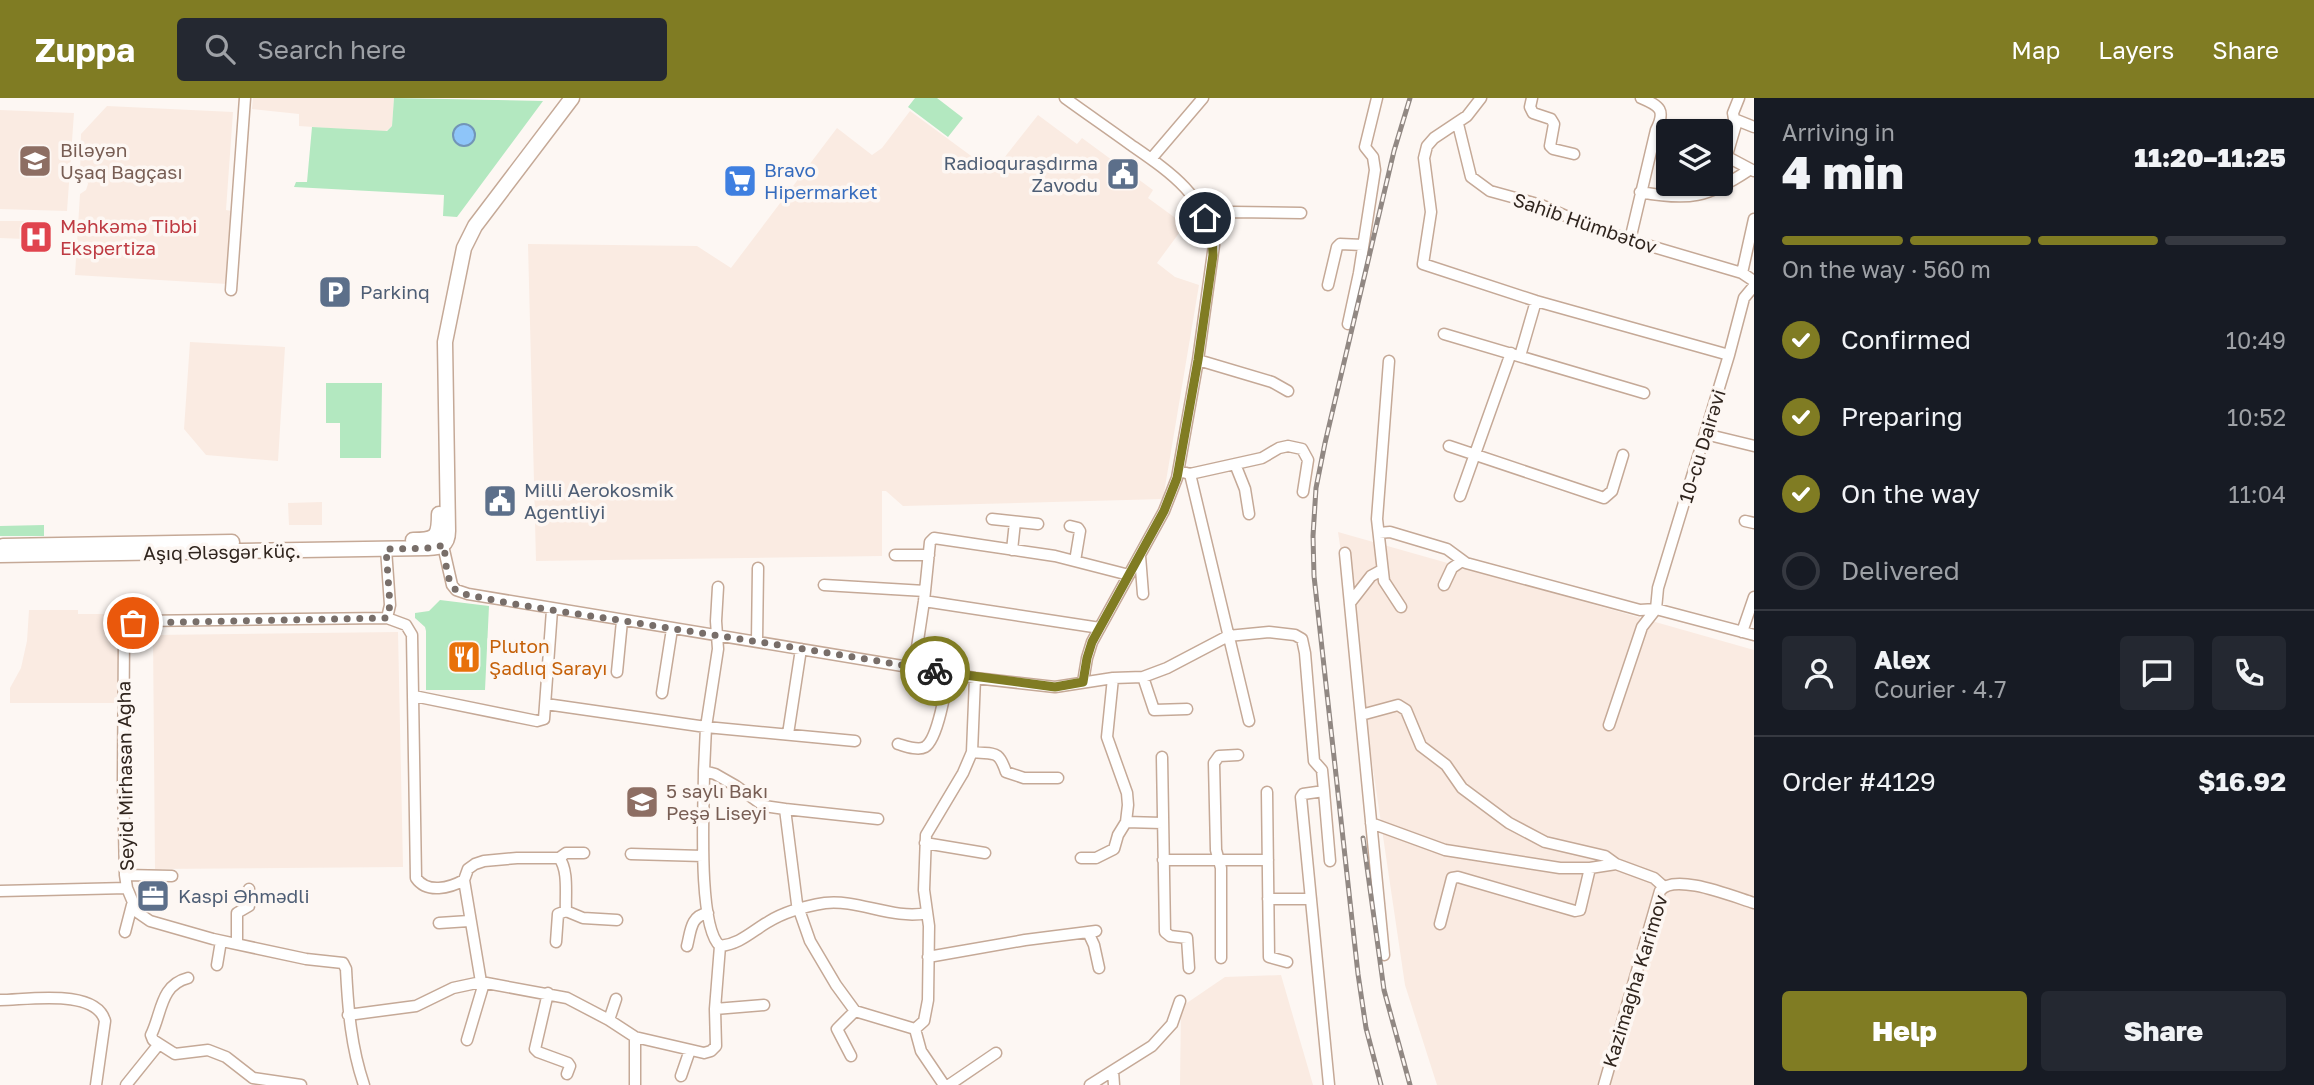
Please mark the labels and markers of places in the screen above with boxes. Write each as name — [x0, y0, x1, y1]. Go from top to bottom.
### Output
place label: Biləyən Uşaq Bağçası — [60, 138, 183, 183]
school or university icon: Biləyən Uşaq Bağçası — [16, 142, 54, 180]
place label: Radioquraşdırma Zavodu — [943, 151, 1098, 196]
public building icon: Radioquraşdırma Zavodu — [1104, 155, 1142, 193]
place label: Bravo Hipermarket — [764, 158, 878, 203]
supermarket icon: Bravo Hipermarket — [721, 162, 759, 200]
pin — [1175, 188, 1235, 248]
place label: Məhkəmə Tibbi Ekspertiza — [60, 214, 197, 259]
hospital icon: Məhkəmə Tibbi Ekspertiza — [17, 218, 55, 256]
parking icon: Parkinq — [316, 273, 354, 311]
place label: Parkinq — [360, 280, 430, 303]
place label: Milli Aerokosmik Agentliyi — [524, 478, 674, 523]
public building icon: Milli Aerokosmik Agentliyi — [481, 482, 519, 520]
pin — [103, 593, 163, 653]
place label: Pluton Şadlıq Sarayı — [489, 634, 607, 679]
restaurant icon: Pluton Şadlıq Sarayı — [445, 638, 483, 676]
place label: 5 saylı Bakı Peşə Liseyi — [666, 779, 768, 824]
school or university icon: 5 saylı Bakı Peşə Liseyi — [623, 783, 661, 821]
office icon: Kaspi Əhmədli — [134, 877, 172, 915]
place label: Kaspi Əhmədli — [178, 884, 309, 907]

